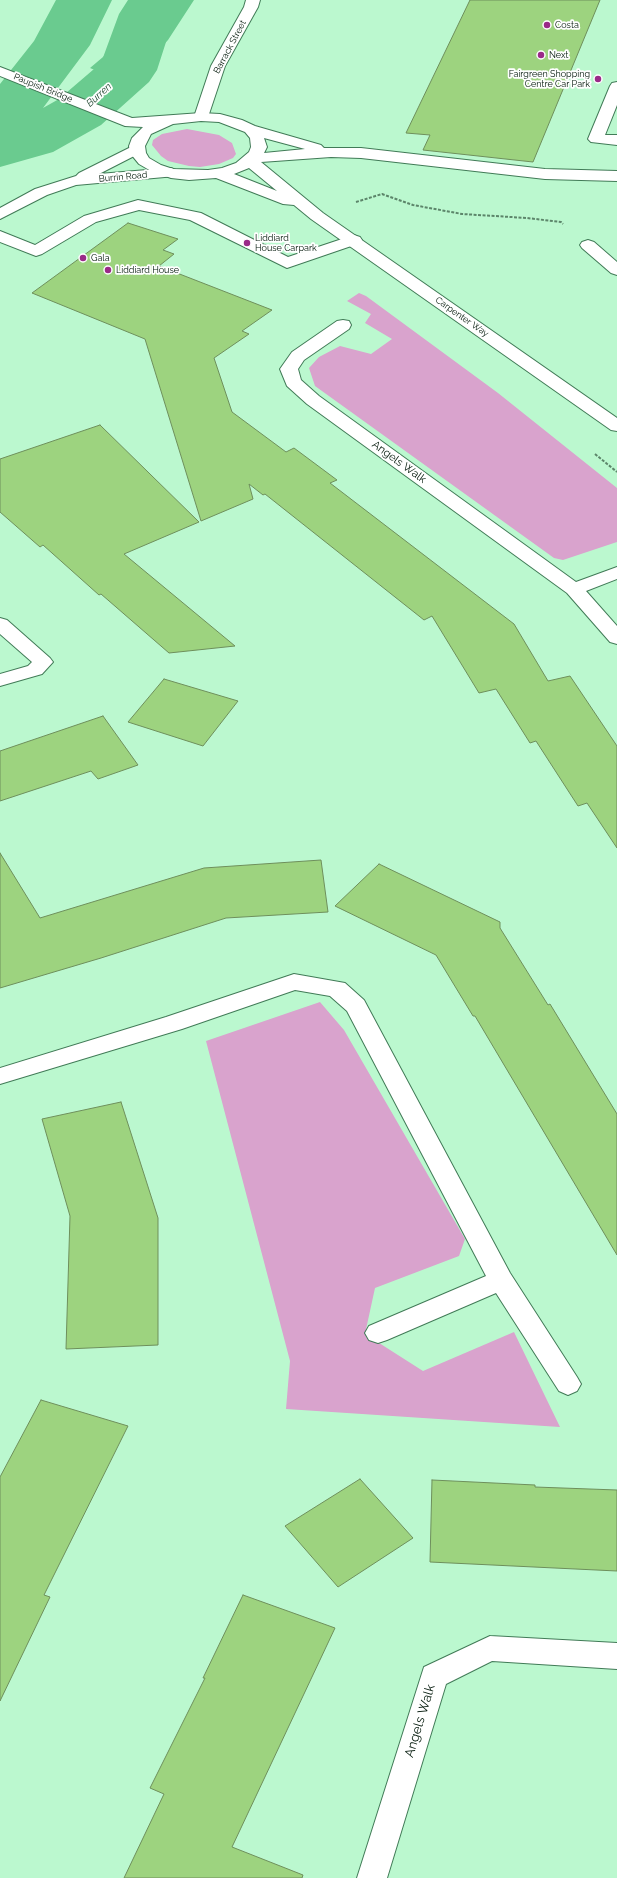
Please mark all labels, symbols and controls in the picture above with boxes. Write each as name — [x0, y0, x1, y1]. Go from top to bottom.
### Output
street label: Barrack Street — [211, 18, 249, 76]
marker: Costa — [542, 20, 552, 30]
place label: Costa — [555, 20, 579, 30]
marker: Next — [536, 50, 546, 60]
place label: Next — [549, 50, 569, 60]
place label: Fairgreen Shopping Centre Car Park — [509, 69, 590, 90]
street label: Paupish Bridge — [12, 71, 74, 105]
marker: Fairgreen Shopping Centre Car Park — [593, 74, 603, 84]
water label: Burren — [84, 81, 114, 109]
street label: Burrin Road — [98, 169, 148, 185]
place label: Liddiard House Carpark — [255, 233, 317, 254]
marker: Liddiard House Carpark — [242, 238, 252, 248]
marker: Gala — [78, 253, 88, 263]
place label: Gala — [91, 253, 110, 263]
marker: Liddiard House — [103, 265, 113, 275]
place label: Liddiard House — [116, 265, 179, 275]
street label: Carpenter Way — [433, 295, 491, 339]
street label: Angels Walk — [369, 438, 429, 486]
street label: Angels Walk — [401, 1683, 439, 1759]

